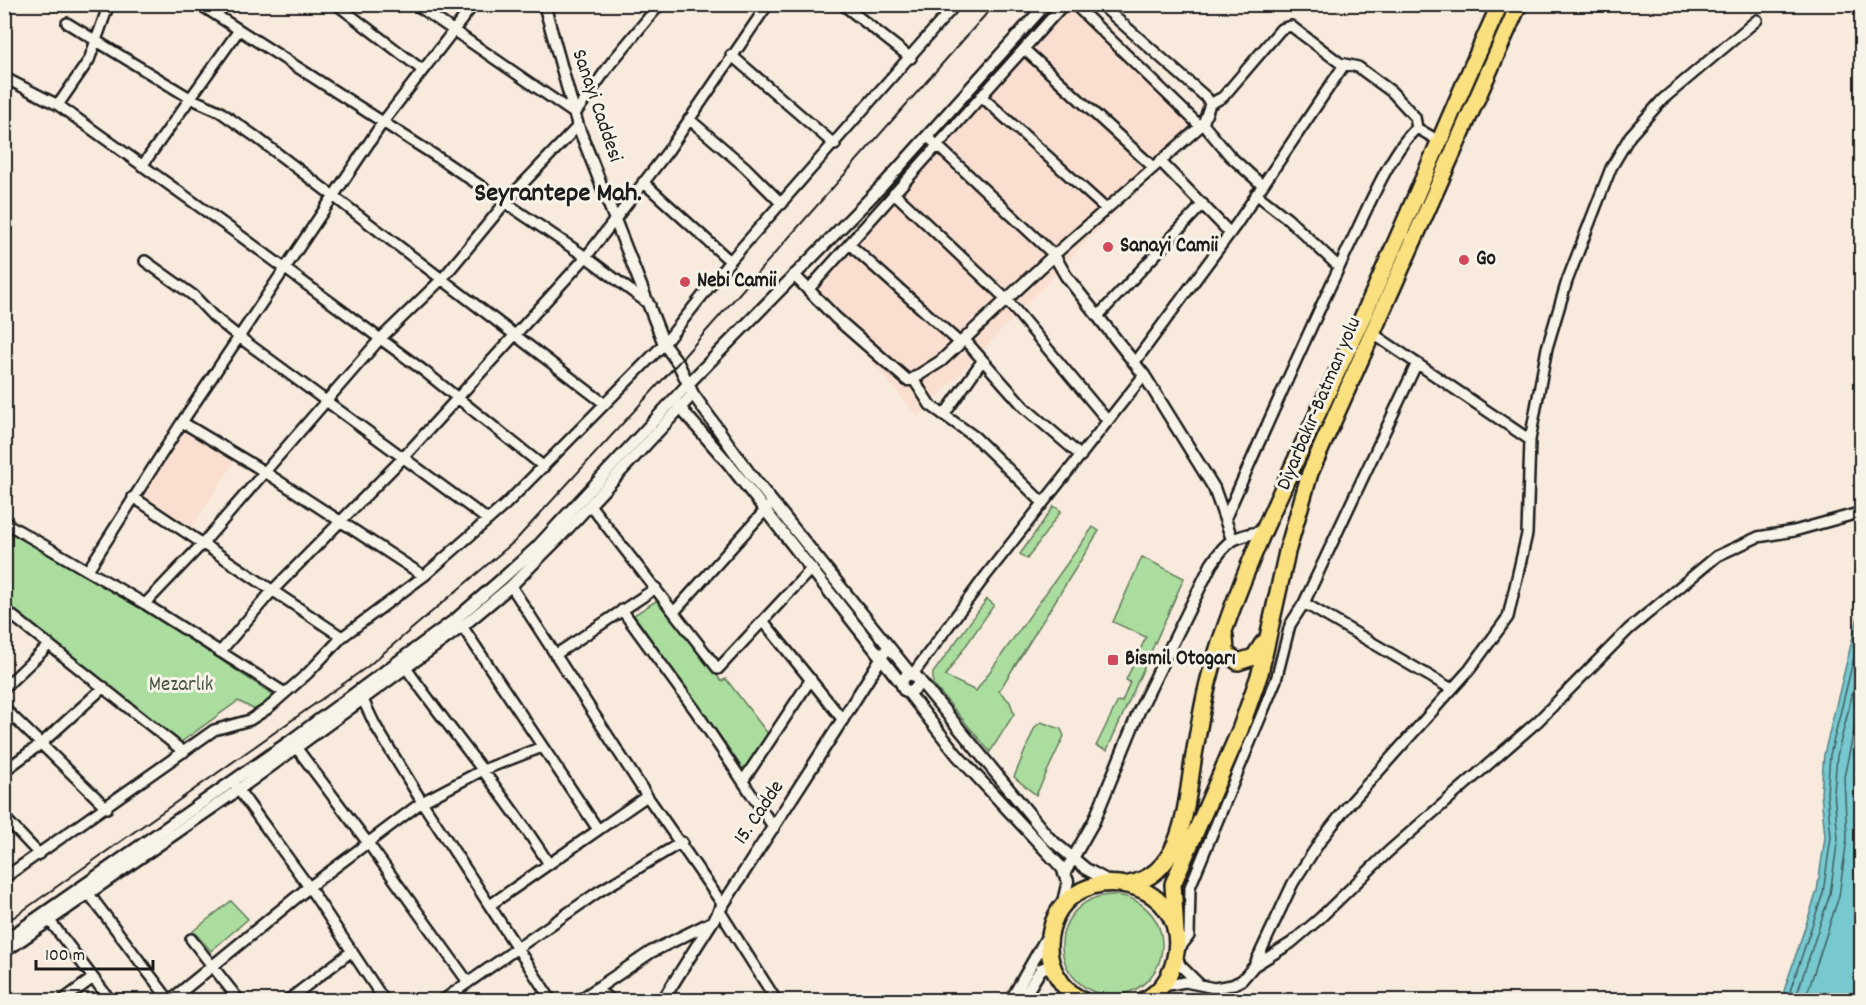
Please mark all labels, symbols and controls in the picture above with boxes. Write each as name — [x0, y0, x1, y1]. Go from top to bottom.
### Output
street label: Sanayi Caddesi — [563, 45, 629, 167]
district label: Seyrantepe Mah. — [474, 175, 642, 214]
place label: Sanayi Camii — [1120, 232, 1218, 262]
marker: Sanayi Camii — [1101, 240, 1115, 254]
place label: Go — [1476, 245, 1496, 275]
marker: Go — [1457, 253, 1471, 267]
place label: Nebi Camii — [697, 267, 777, 297]
marker: Nebi Camii — [678, 275, 692, 289]
street label: Diyarbakır-Batman yolu — [1270, 313, 1370, 495]
place label: Bismil Otogarı — [1125, 645, 1236, 675]
marker: Bismil Otogarı — [1106, 653, 1120, 667]
park label: Mezarlık — [149, 671, 213, 701]
street label: 15. Cadde — [727, 775, 793, 851]
scale bar — [36, 933, 153, 971]
text: 100 m — [45, 944, 85, 969]

